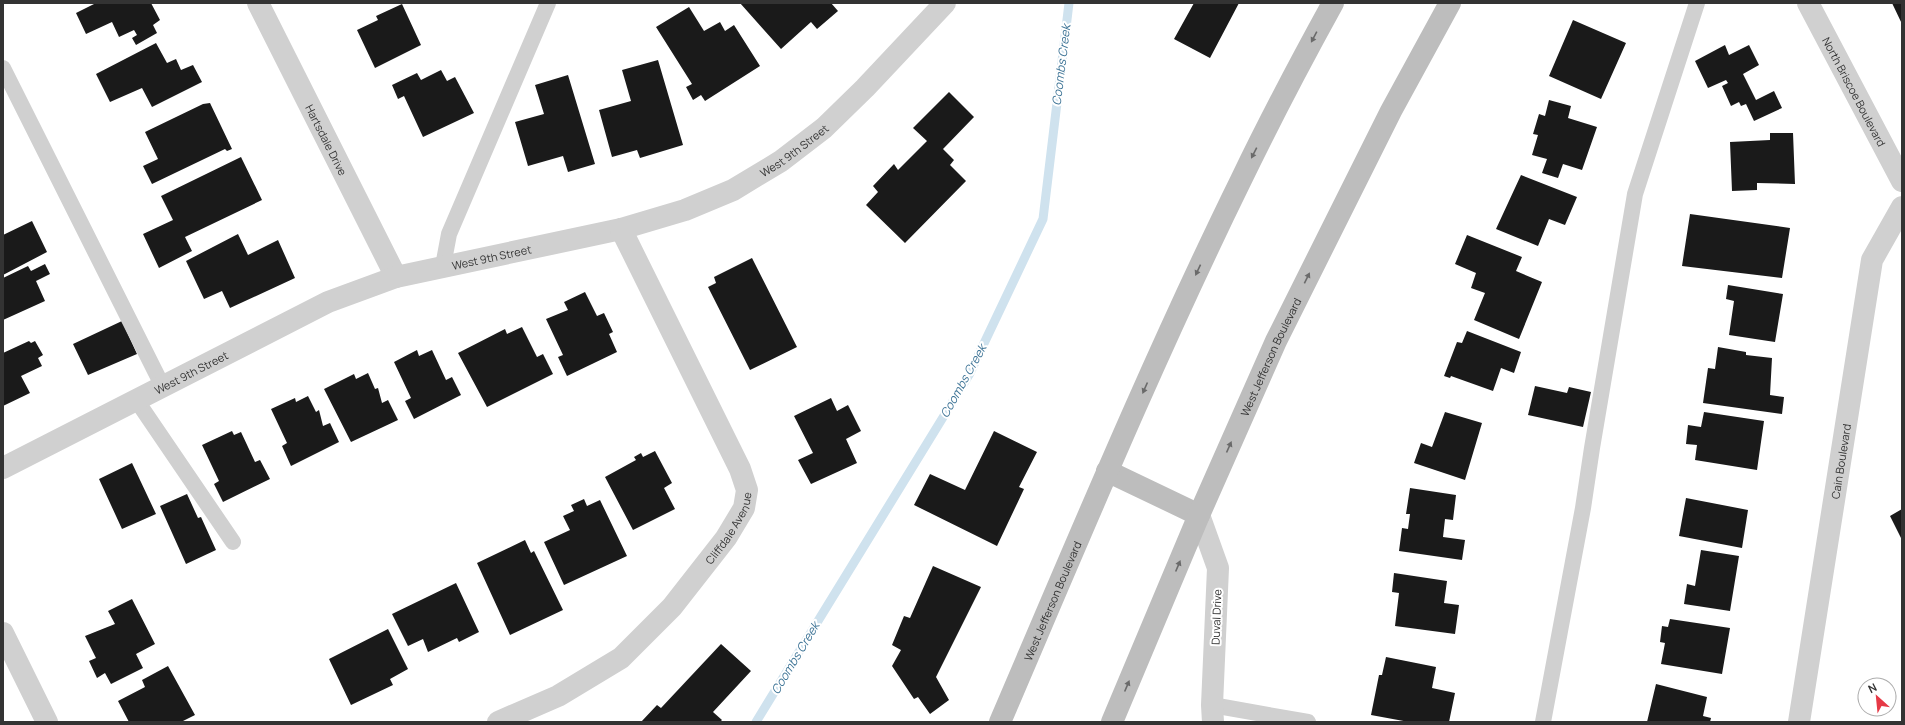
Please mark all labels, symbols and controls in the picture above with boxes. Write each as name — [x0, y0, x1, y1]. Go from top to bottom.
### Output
water label: Coombs Creek — [1048, 22, 1075, 106]
one-way arrow — [1311, 32, 1318, 43]
street label: North Briscoe Boulevard — [1820, 34, 1890, 149]
street label: Hartsdale Drive — [303, 102, 351, 178]
street label: West 9th Street — [757, 121, 831, 180]
one-way arrow — [1251, 147, 1258, 158]
street label: West 9th Street — [450, 241, 533, 272]
one-way arrow — [1195, 264, 1201, 276]
one-way arrow — [1304, 272, 1310, 284]
street label: West Jefferson Boulevard — [1236, 295, 1304, 418]
water label: Coombs Creek — [936, 339, 991, 421]
street label: West 9th Street — [152, 347, 230, 397]
one-way arrow — [1142, 383, 1148, 394]
street label: Cain Boulevard — [1827, 423, 1854, 500]
one-way arrow — [1226, 441, 1232, 452]
street label: Cliffdale Avenue — [701, 490, 754, 567]
street label: West Jefferson Boulevard — [1020, 538, 1084, 663]
one-way arrow — [1175, 560, 1181, 572]
street label: Duval Drive — [1208, 588, 1224, 645]
water label: Coombs Creek — [767, 617, 824, 697]
north arrow — [1857, 677, 1897, 717]
text: N — [1865, 679, 1879, 696]
one-way arrow — [1124, 680, 1131, 692]

